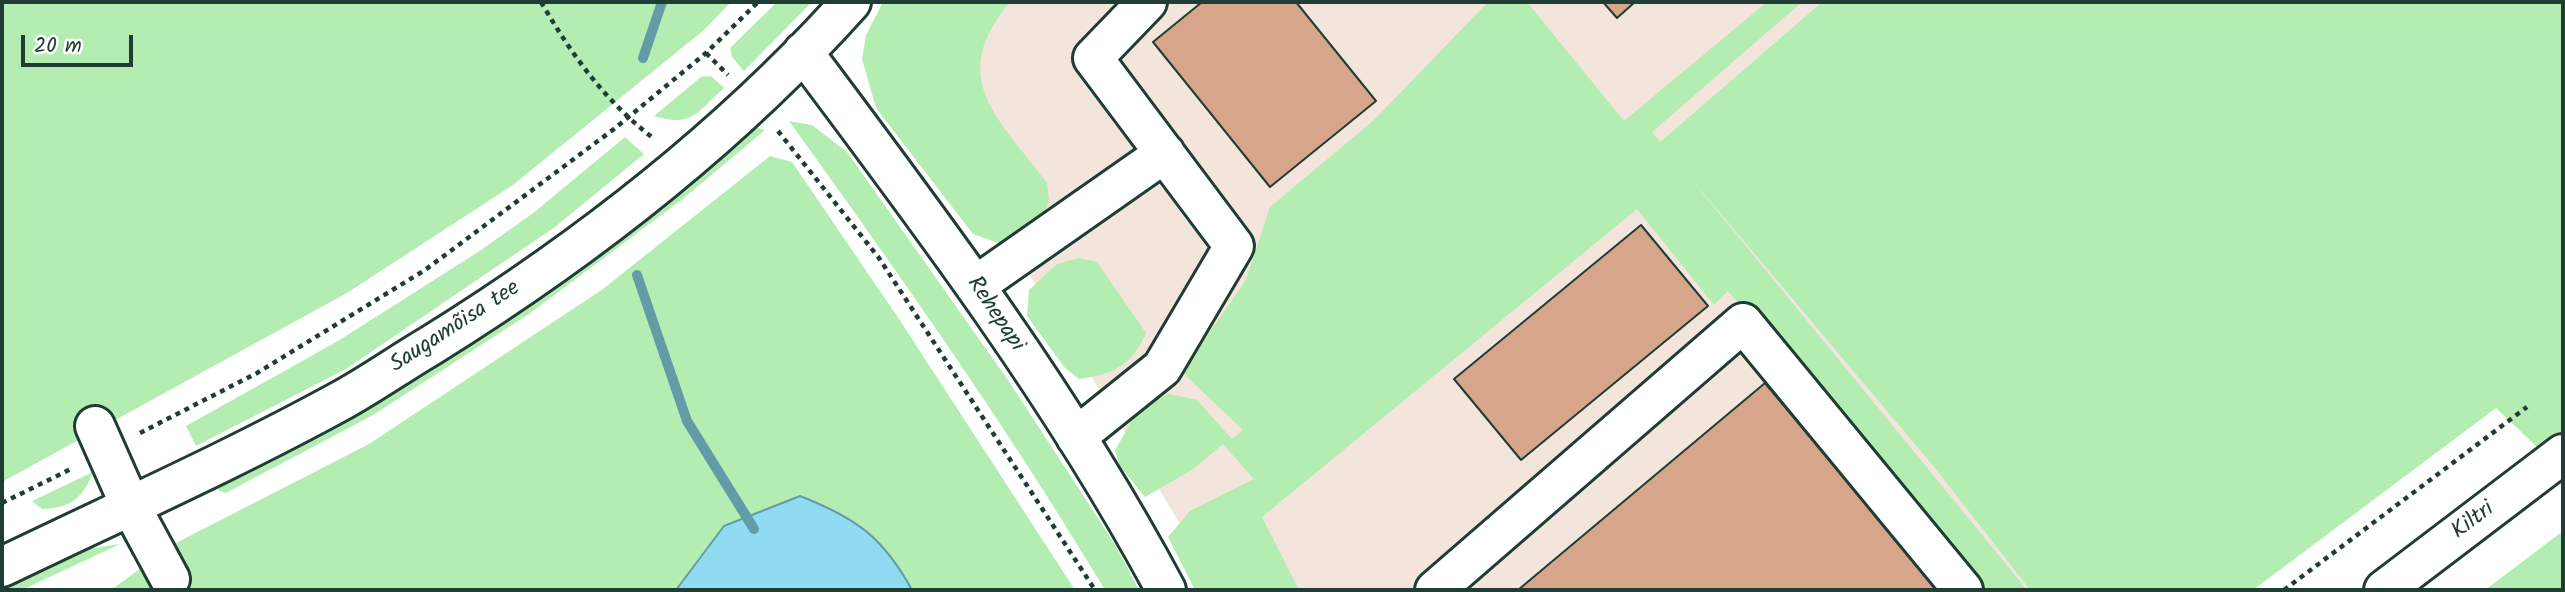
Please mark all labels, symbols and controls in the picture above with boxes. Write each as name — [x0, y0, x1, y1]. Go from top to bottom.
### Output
scale bar — [24, 21, 136, 65]
text: 20 m — [34, 30, 82, 63]
street label: Rehepapi — [959, 272, 1029, 358]
street label: Saugamõisa tee — [386, 276, 526, 380]
street label: Kiltri — [2447, 497, 2501, 547]

